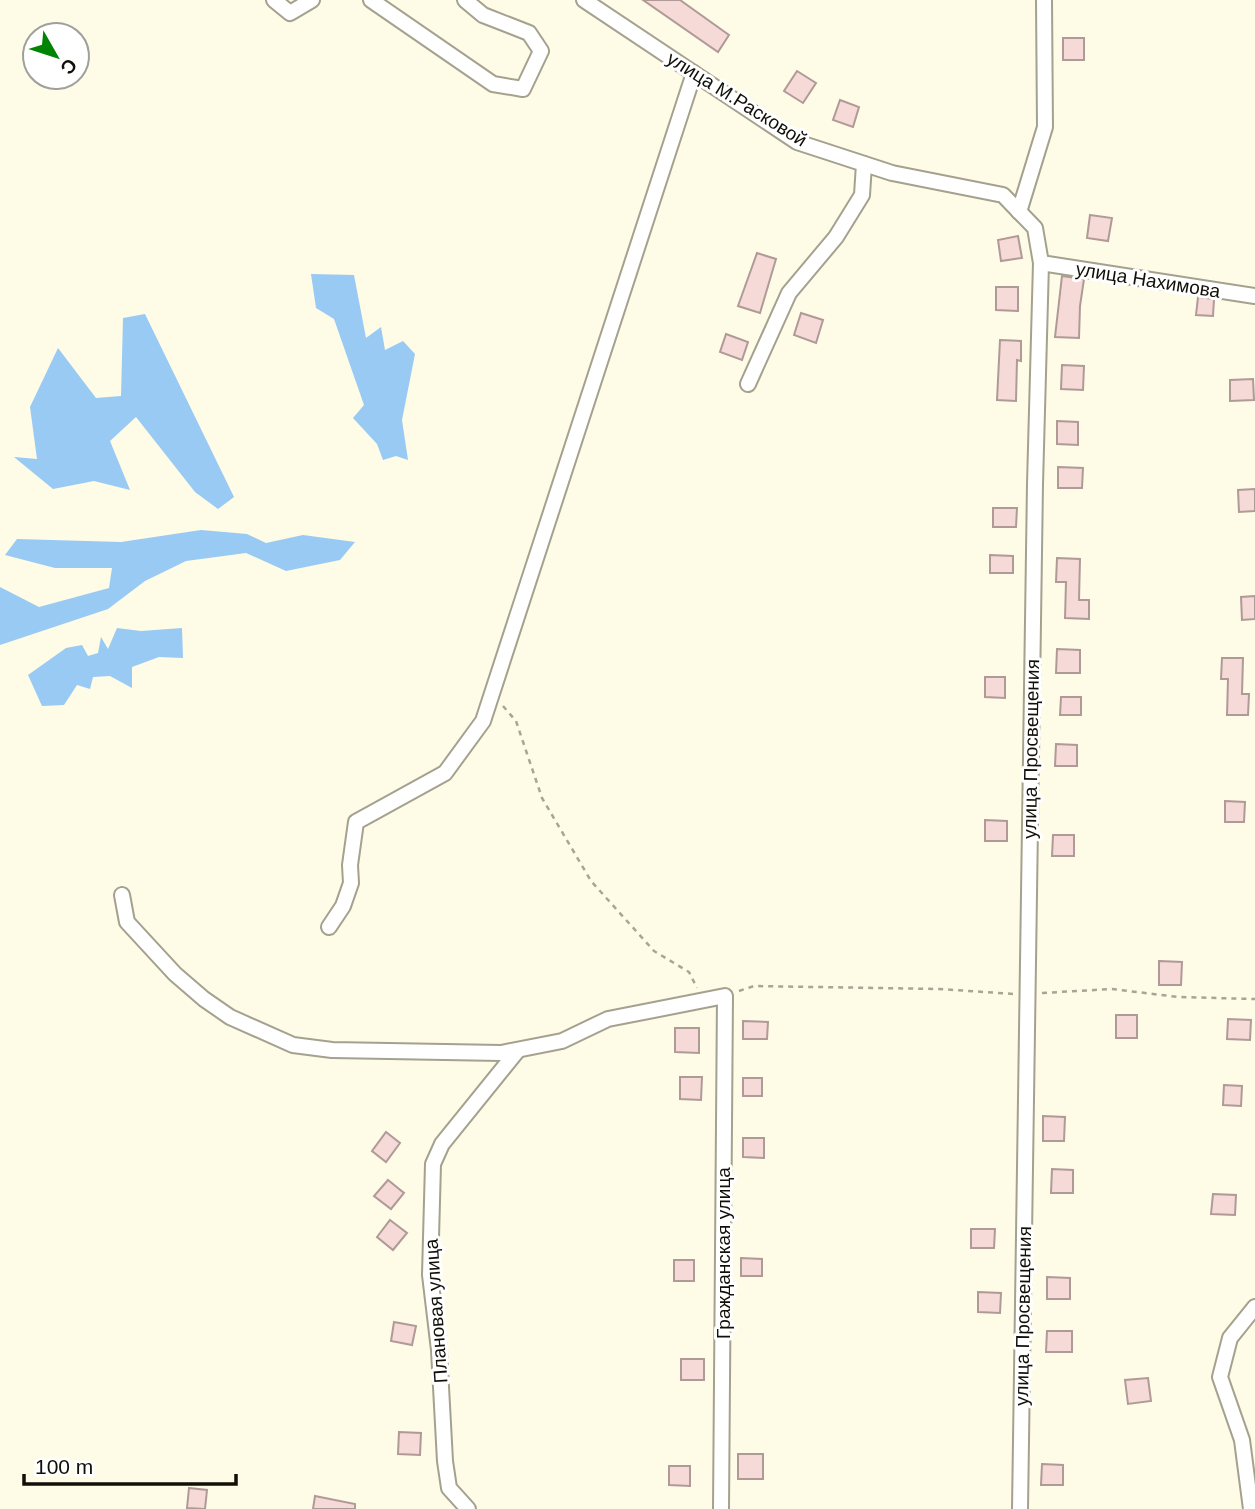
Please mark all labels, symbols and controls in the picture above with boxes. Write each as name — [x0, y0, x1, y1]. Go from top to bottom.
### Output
north arrow — [21, 21, 91, 91]
street label: улица М.Расковой — [663, 47, 811, 151]
text: С — [56, 54, 81, 79]
street label: улица Нахимова — [1074, 258, 1222, 302]
street label: улица Просвещения — [1019, 659, 1043, 839]
street label: Гражданская улица — [713, 1167, 734, 1339]
street label: улица Просвещения — [1011, 1226, 1035, 1406]
street label: Плановая улица — [420, 1238, 452, 1384]
scale bar — [24, 1442, 236, 1486]
text: 100 m — [35, 1455, 93, 1478]

